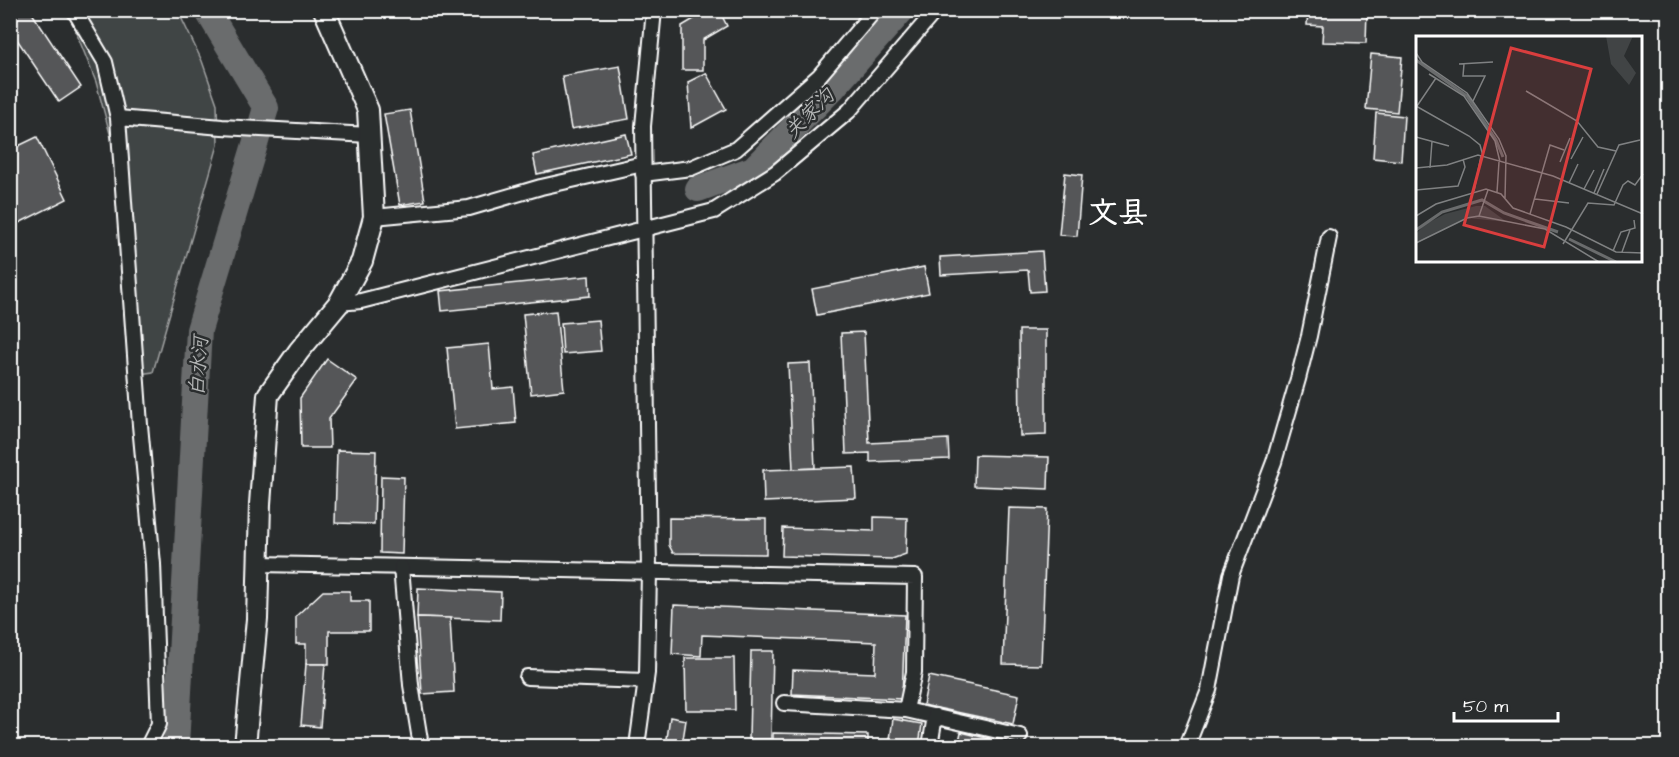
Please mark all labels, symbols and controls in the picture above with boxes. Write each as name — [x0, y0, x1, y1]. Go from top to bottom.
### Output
inset map — [1416, 36, 1643, 262]
water label: 关家沟 — [779, 81, 842, 145]
district label: 文县 — [1088, 192, 1148, 234]
water label: 白水河 — [183, 332, 215, 397]
scale bar — [1454, 685, 1558, 723]
text: 50 m — [1463, 694, 1508, 719]

